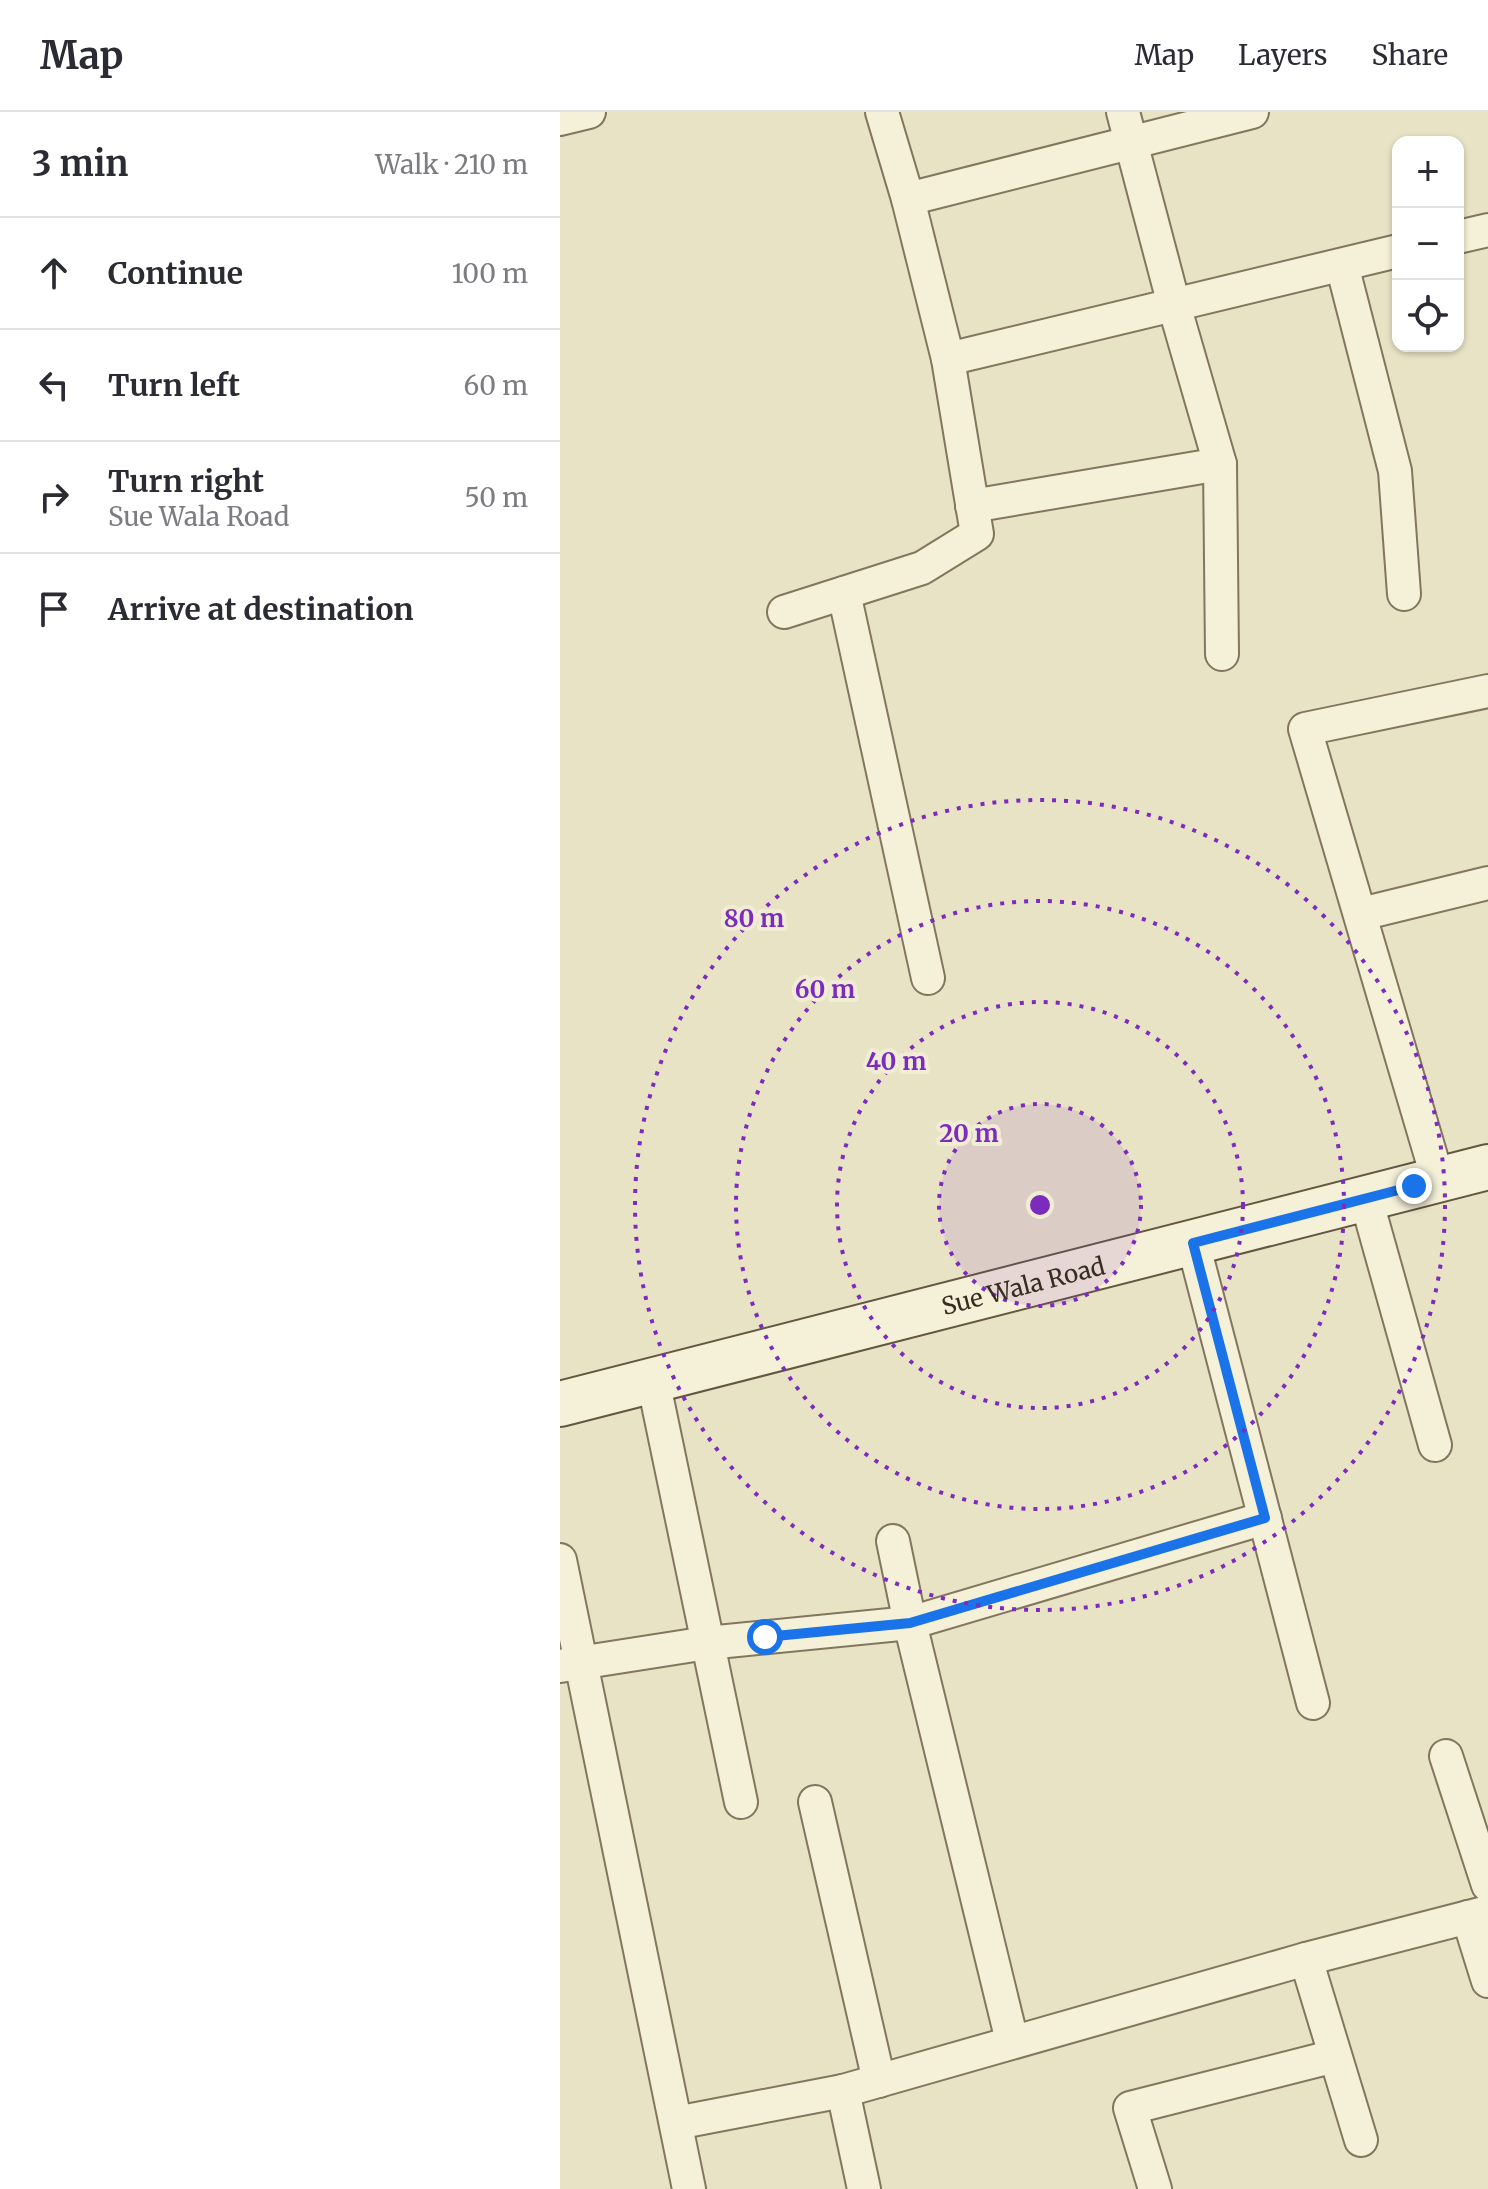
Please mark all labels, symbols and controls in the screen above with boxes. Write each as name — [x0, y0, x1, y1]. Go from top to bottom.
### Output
text: Map — [40, 32, 124, 79]
text: Map — [1134, 37, 1194, 73]
text: Layers — [1238, 37, 1327, 73]
text: Share — [1371, 37, 1448, 73]
map controls — [1392, 136, 1464, 352]
button: + — [1392, 136, 1464, 208]
text: 3 min — [32, 143, 128, 185]
text: Walk · 210 m — [375, 148, 528, 181]
button: − — [1392, 208, 1464, 280]
icon: ahead — [32, 251, 76, 295]
text: Continue — [108, 254, 243, 292]
text: 100 m — [452, 257, 528, 290]
button: locate — [1392, 280, 1464, 352]
icon: left — [32, 363, 76, 407]
text: Turn left — [108, 366, 240, 404]
text: 60 m — [464, 369, 528, 402]
text: Turn right — [108, 462, 264, 500]
icon: right — [32, 475, 76, 519]
text: 50 m — [464, 481, 528, 514]
text: Sue Wala Road — [108, 500, 289, 533]
icon: arrive — [32, 587, 76, 631]
text: Arrive at destination — [108, 590, 414, 628]
text: 80 m — [724, 903, 784, 934]
text: 60 m — [795, 974, 855, 1005]
text: 40 m — [866, 1046, 926, 1077]
text: 20 m — [939, 1118, 999, 1149]
route end — [1396, 1168, 1432, 1204]
centre of rings — [1026, 1191, 1054, 1219]
street label: Sue Wala Road — [938, 1250, 1108, 1321]
route start — [747, 1619, 783, 1655]

